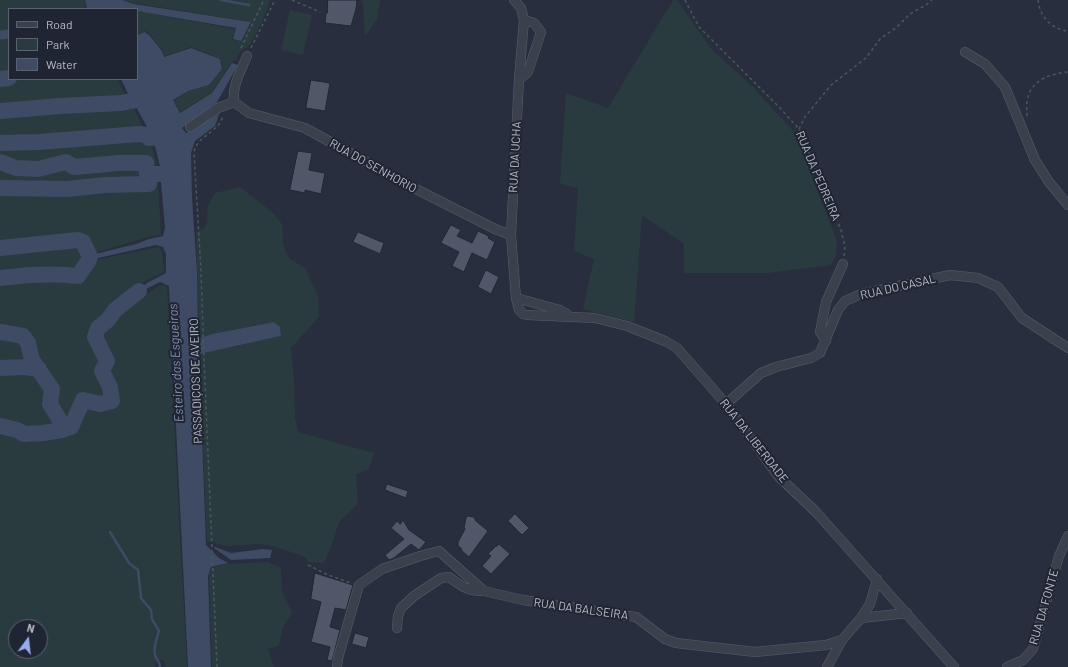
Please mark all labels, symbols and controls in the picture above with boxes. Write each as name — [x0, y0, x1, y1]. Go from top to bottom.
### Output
legend — [8, 8, 138, 80]
text: Road — [46, 17, 73, 31]
text: Park — [46, 37, 70, 51]
text: Water — [46, 57, 77, 71]
street label: RUA DA UCHA — [506, 121, 524, 193]
street label: RUA DA PEDREIRA — [793, 129, 843, 223]
street label: RUA DO SENHORIO — [327, 136, 419, 196]
street label: RUA DO CASAL — [859, 271, 937, 303]
water label: Esteiro das Esgueiras — [165, 303, 187, 423]
street label: PASSADIÇOS DE AVEIRO — [187, 318, 205, 444]
street label: RUA DA LIBERDADE — [717, 396, 791, 486]
street label: RUA DA FONTE — [1026, 568, 1062, 646]
street label: RUA DA BALSEIRA — [533, 595, 629, 623]
north arrow — [8, 619, 48, 659]
text: N — [26, 621, 36, 635]

